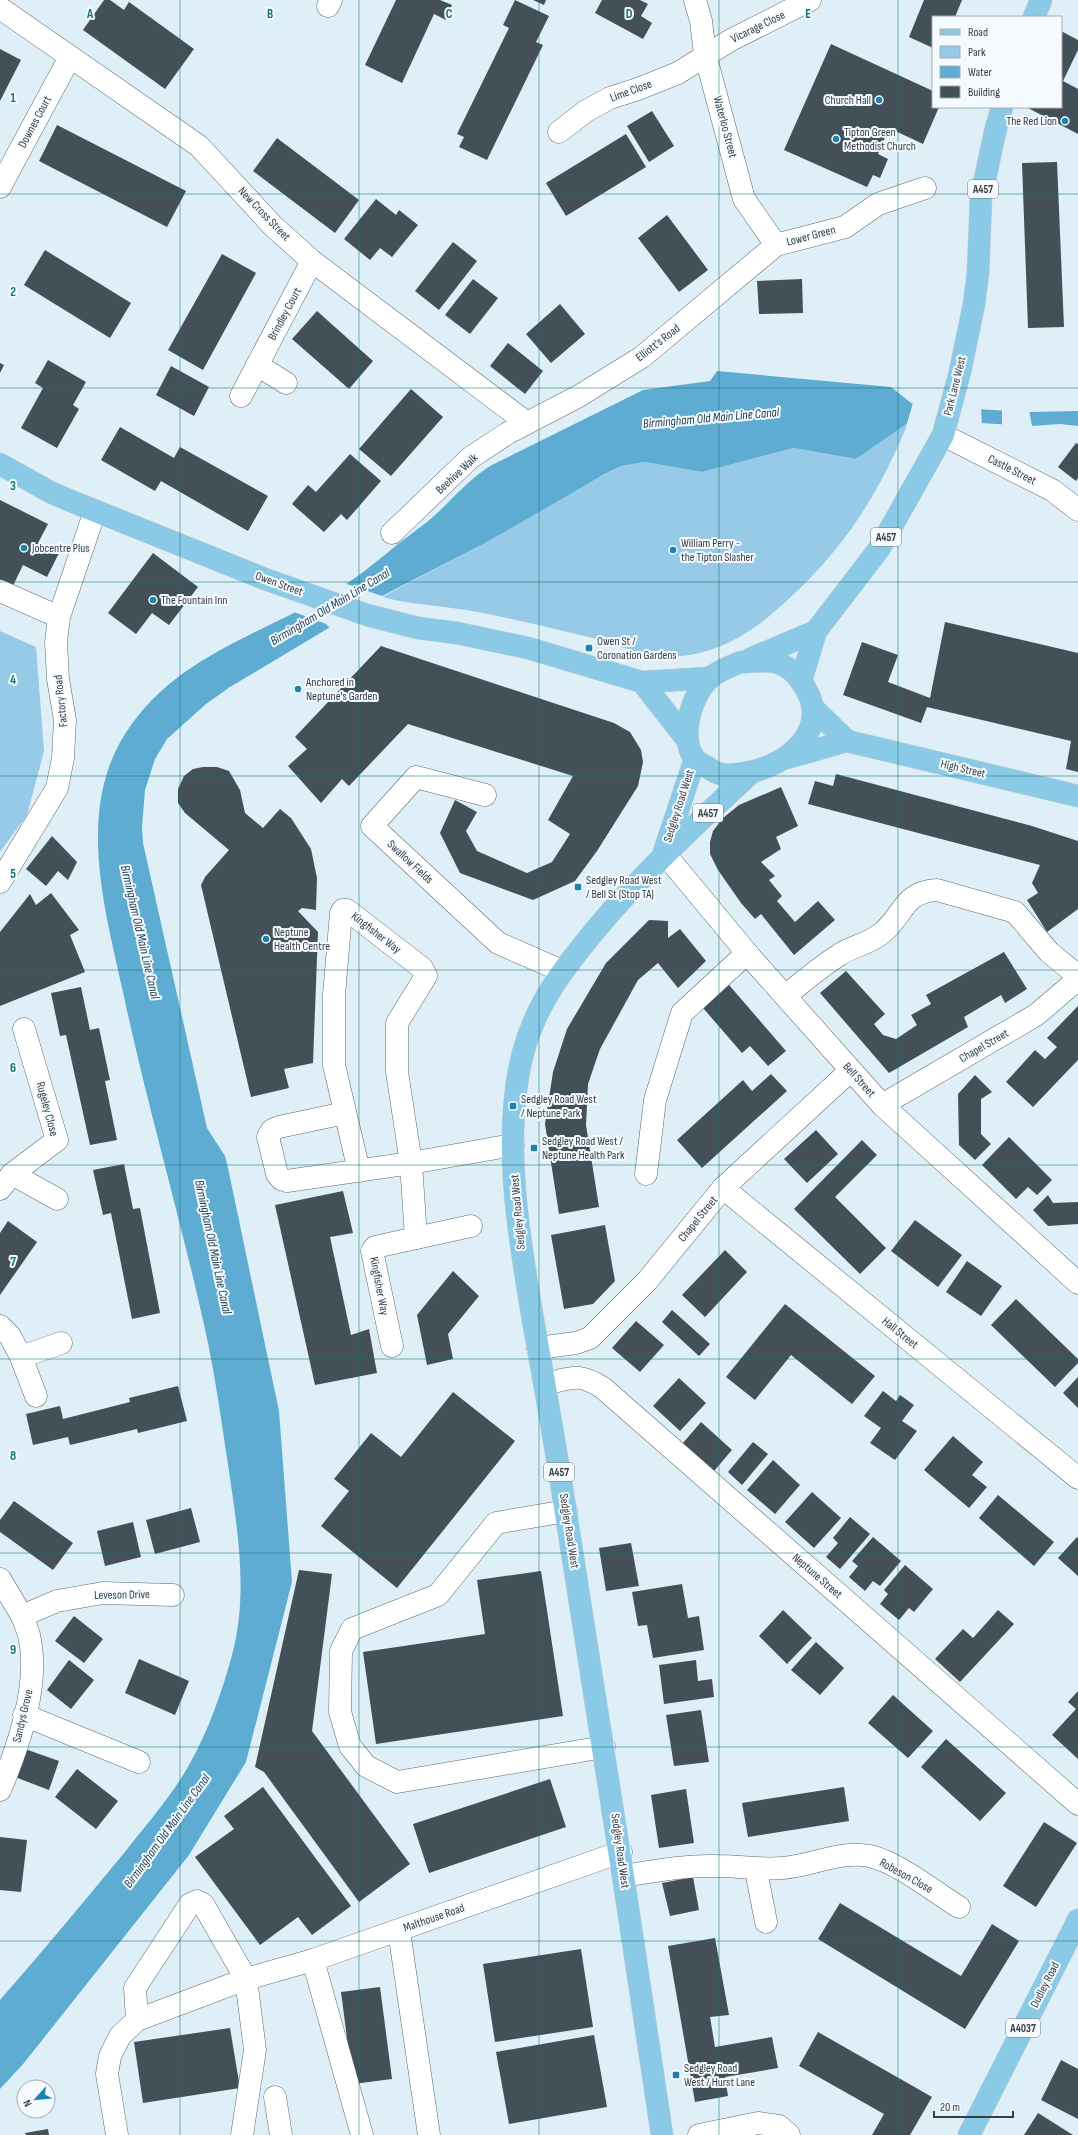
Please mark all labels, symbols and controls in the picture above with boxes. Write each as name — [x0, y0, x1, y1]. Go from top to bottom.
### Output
text: A — [86, 6, 94, 22]
text: B — [267, 6, 273, 22]
text: C — [446, 6, 453, 22]
text: D — [626, 6, 633, 22]
text: E — [805, 6, 811, 22]
street label: Vicarage Close — [728, 7, 788, 47]
legend — [932, 16, 1062, 108]
text: Road — [968, 25, 988, 40]
text: Park — [968, 45, 986, 60]
text: Water — [968, 65, 992, 80]
street label: Lime Close — [608, 76, 654, 105]
text: Building — [968, 85, 1000, 100]
text: 1 — [10, 90, 16, 106]
street label: Downes Court — [15, 93, 55, 151]
place label: Church Hall — [825, 93, 871, 108]
street label: Waterloo Street — [710, 94, 741, 160]
marker: Church Hall — [874, 95, 884, 105]
place label: The Red Lion — [1006, 114, 1057, 129]
marker: The Red Lion — [1060, 116, 1070, 126]
place label: Tipton Green Methodist Church — [844, 125, 916, 154]
marker: Tipton Green Methodist Church — [831, 134, 841, 144]
road number: A457 — [968, 180, 998, 198]
street label: New Cross Street — [235, 184, 294, 244]
street label: Lower Green — [785, 222, 837, 250]
text: 2 — [10, 284, 16, 300]
street label: Brindley Court — [265, 285, 305, 343]
street label: Elliott's Road — [633, 321, 683, 365]
street label: Park Lane West — [940, 354, 970, 417]
water label: Birmingham Old Main Line Canal — [642, 404, 780, 432]
street label: Beehive Walk — [433, 450, 482, 497]
street label: Castle Street — [985, 451, 1039, 489]
text: 3 — [10, 478, 16, 494]
road number: A457 — [871, 528, 901, 546]
place label: William Perry - the Tipton Slasher — [681, 536, 754, 565]
place label: Jobcentre Plus — [31, 541, 89, 556]
marker: Jobcentre Plus — [19, 543, 29, 553]
marker: William Perry - the Tipton Slasher — [668, 545, 678, 555]
water label: Birmingham Old Main Line Canal — [267, 565, 393, 649]
street label: Owen Street — [253, 568, 305, 600]
place label: The Fountain Inn — [161, 593, 227, 608]
marker: The Fountain Inn — [148, 595, 158, 605]
place label: Owen St / Coronation Gardens — [597, 634, 677, 663]
marker: Owen St / Coronation Gardens — [584, 643, 594, 653]
text: 4 — [10, 672, 16, 688]
street label: Factory Road — [51, 674, 71, 728]
place label: Anchored in Neptune's Garden — [305, 675, 377, 704]
marker: Anchored in Neptune's Garden — [293, 684, 303, 694]
street label: High Street — [939, 757, 987, 781]
street label: Sedgley Road West — [660, 767, 698, 844]
road number: A457 — [693, 804, 723, 822]
street label: Swallow Fields — [384, 837, 436, 887]
water label: Birmingham Old Main Line Canal — [117, 864, 163, 1001]
text: 5 — [10, 866, 16, 882]
place label: Sedgley Road West / Bell St (Stop TA) — [586, 873, 662, 902]
marker: Sedgley Road West / Bell St (Stop TA) — [573, 882, 583, 892]
street label: Kingfisher Way — [348, 909, 404, 957]
place label: Neptune Health Centre — [274, 925, 330, 954]
marker: Neptune Health Centre — [261, 934, 271, 944]
street label: Chapel Street — [957, 1026, 1012, 1066]
street label: Bell Street — [839, 1059, 879, 1101]
text: 6 — [10, 1060, 16, 1076]
street label: Rugeley Close — [33, 1080, 62, 1138]
place label: Sedgley Road West / Neptune Park — [521, 1092, 597, 1121]
marker: Sedgley Road West / Neptune Park — [508, 1101, 518, 1111]
place label: Sedgley Road West / Neptune Health Park — [542, 1134, 625, 1163]
marker: Sedgley Road West / Neptune Health Park — [529, 1143, 539, 1153]
street label: Sedgley Road West — [507, 1173, 529, 1250]
water label: Birmingham Old Main Line Canal — [191, 1178, 235, 1316]
street label: Chapel Street — [675, 1193, 721, 1245]
text: 7 — [10, 1254, 16, 1270]
street label: Kingfisher Way — [366, 1256, 392, 1317]
street label: Hall Street — [879, 1314, 921, 1352]
text: 8 — [10, 1448, 16, 1464]
road number: A457 — [544, 1463, 574, 1481]
street label: Sedgley Road West — [556, 1493, 582, 1570]
street label: Neptune Street — [789, 1550, 845, 1602]
street label: Leveson Drive — [94, 1587, 150, 1603]
text: 9 — [10, 1642, 16, 1658]
street label: Sandys Grove — [10, 1688, 36, 1744]
water label: Birmingham Old Main Line Canal — [120, 1771, 214, 1891]
street label: Sedgley Road West — [607, 1813, 633, 1890]
street label: Robeson Close — [877, 1855, 935, 1897]
street label: Malthouse Road — [401, 1901, 467, 1935]
street label: Dudley Road — [1027, 1960, 1063, 2010]
road number: A4037 — [1006, 2019, 1040, 2037]
place label: Sedgley Road West / Hurst Lane — [684, 2061, 755, 2090]
marker: Sedgley Road West / Hurst Lane — [671, 2070, 681, 2080]
north arrow — [16, 2079, 56, 2119]
scale bar — [934, 2093, 1013, 2119]
text: N — [20, 2098, 35, 2109]
text: 20 m — [940, 2100, 960, 2115]

